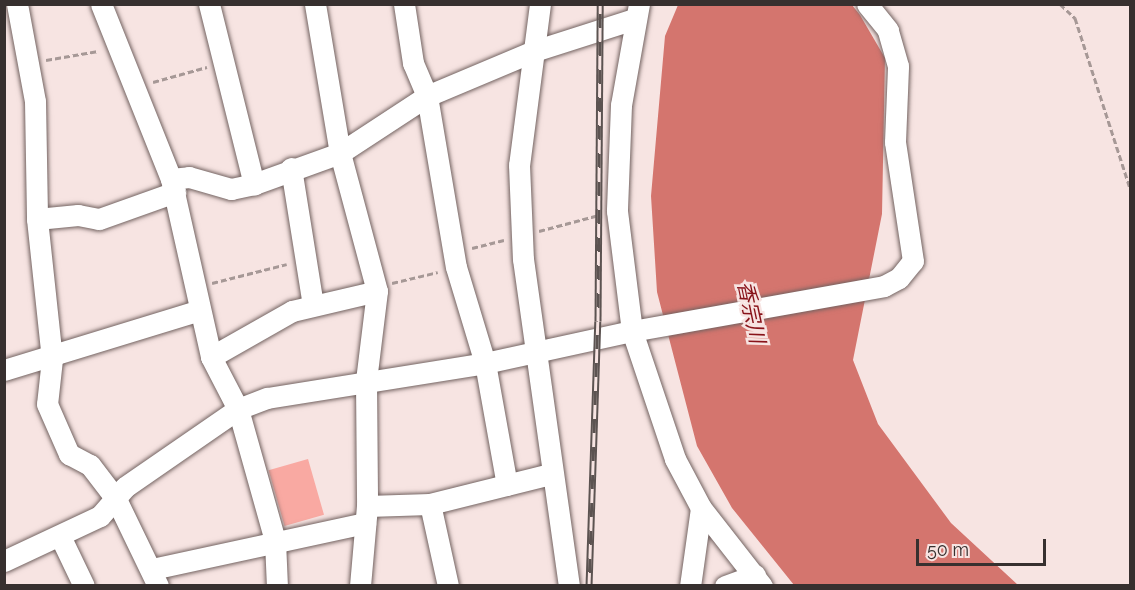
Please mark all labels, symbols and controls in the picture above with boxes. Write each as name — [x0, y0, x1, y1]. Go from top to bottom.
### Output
water label: 香宗川 — [732, 279, 770, 345]
scale bar — [919, 527, 1050, 565]
text: 50 m — [927, 539, 969, 560]

